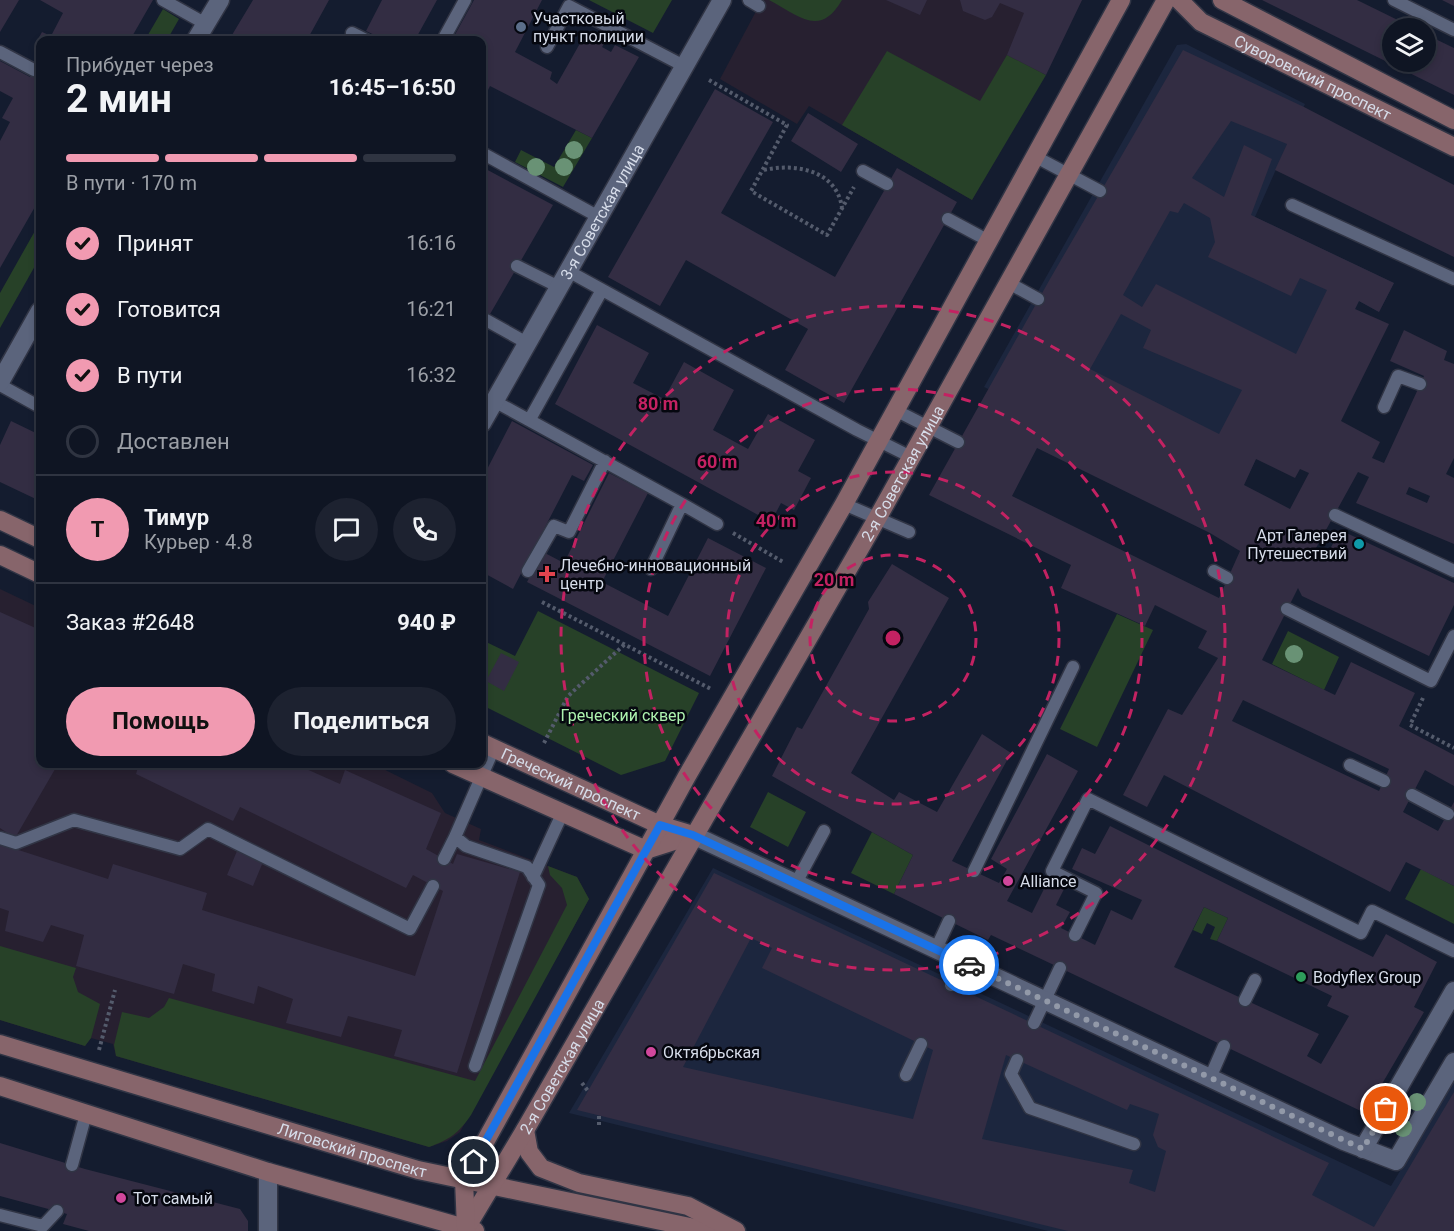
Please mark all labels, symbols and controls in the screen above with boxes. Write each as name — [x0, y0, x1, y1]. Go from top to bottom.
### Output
place label: Участковый пункт полиции — [533, 9, 644, 46]
map controls — [1382, 18, 1436, 72]
button: layers — [1382, 18, 1436, 72]
marker: Участковый пункт полиции — [514, 20, 528, 34]
street label: Суворовский проспект — [1231, 31, 1395, 124]
text: Прибудет через — [66, 53, 214, 77]
text: 16:45–16:50 — [329, 75, 456, 100]
text: 2 мин — [66, 76, 172, 122]
street label: 3-я Советская улица — [556, 141, 648, 283]
text: В пути · 170 m — [66, 171, 197, 195]
icon: check — [66, 227, 99, 260]
text: Принят — [117, 231, 193, 256]
text: 16:16 — [406, 231, 456, 255]
icon: check — [66, 293, 99, 326]
text: Готовится — [117, 297, 221, 322]
text: 16:21 — [406, 297, 456, 321]
icon: check — [66, 359, 99, 392]
text: В пути — [117, 363, 183, 388]
text: 16:32 — [406, 363, 456, 387]
text: 80 m — [638, 393, 678, 414]
street label: 2-я Советская улица — [857, 402, 948, 544]
text: Доставлен — [117, 429, 230, 454]
text: 60 m — [697, 451, 737, 472]
button: chat — [315, 498, 378, 561]
button: phone — [393, 498, 456, 561]
text: Тимур — [144, 505, 209, 530]
text: 40 m — [756, 510, 796, 531]
text: Т — [91, 517, 104, 542]
place label: Арт Галерея Путешествий — [1247, 526, 1347, 563]
text: Курьер · 4.8 — [144, 530, 253, 554]
marker: Арт Галерея Путешествий — [1352, 537, 1366, 551]
place label: Лечебно-инновационный центр — [560, 556, 751, 593]
marker: Лечебно-инновационный центр — [538, 565, 556, 583]
text: 20 m — [814, 569, 854, 590]
text: Заказ #2648 — [66, 610, 195, 635]
text: 940 ₽ — [397, 610, 456, 635]
centre of rings — [883, 628, 903, 648]
button: Помощь — [66, 687, 255, 756]
button: Поделиться — [267, 687, 456, 756]
park label: Греческий сквер — [560, 706, 686, 725]
street label: Греческий проспект — [498, 744, 644, 824]
place label: Alliance — [1020, 872, 1077, 891]
marker: Alliance — [1001, 874, 1015, 888]
courier — [939, 935, 999, 995]
icon: car — [953, 949, 986, 982]
place label: Bodyflex Group — [1313, 968, 1421, 987]
marker: Bodyflex Group — [1294, 970, 1308, 984]
street label: 2-я Советская улица — [515, 995, 608, 1137]
place label: Октябрьская — [663, 1043, 760, 1062]
marker: Октябрьская — [644, 1045, 658, 1059]
pin — [1360, 1083, 1411, 1134]
icon: bag — [1369, 1092, 1402, 1125]
street label: Лиговский проспект — [276, 1119, 429, 1181]
pin — [448, 1136, 499, 1187]
icon: home — [457, 1145, 490, 1178]
place label: Тот самый — [133, 1189, 213, 1208]
marker: Тот самый — [114, 1191, 128, 1205]

